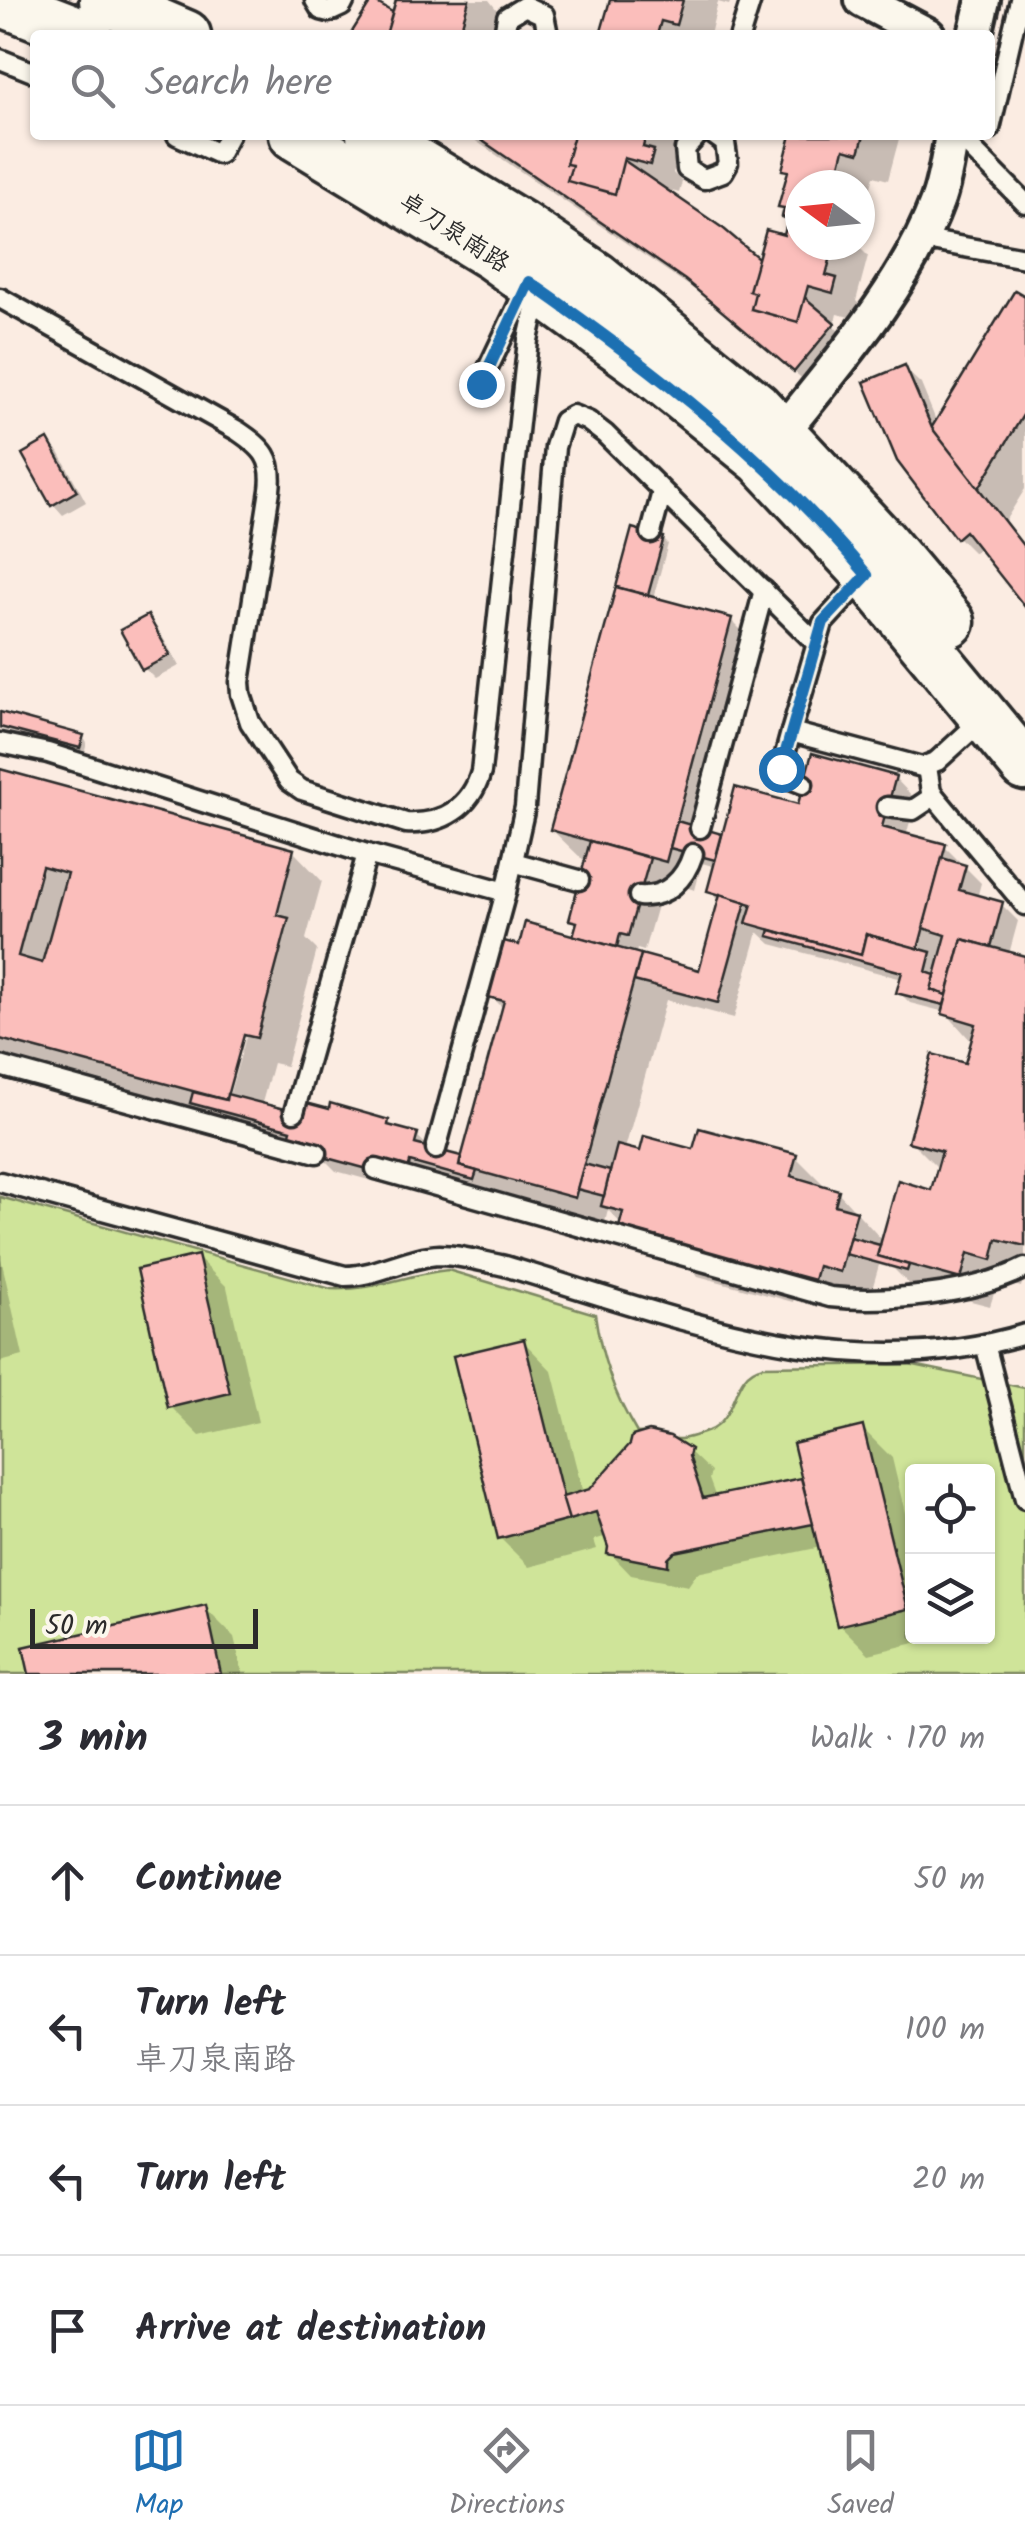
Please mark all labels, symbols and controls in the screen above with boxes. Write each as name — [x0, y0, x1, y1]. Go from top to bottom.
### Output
search box — [30, 30, 995, 140]
text: Search here — [145, 55, 332, 115]
icon: search — [65, 58, 120, 113]
north arrow — [785, 170, 875, 260]
street label: 卓刀泉南路 — [391, 182, 517, 284]
route end — [459, 362, 505, 408]
route start — [759, 747, 805, 793]
map controls — [905, 1464, 995, 1644]
button: locate — [905, 1464, 995, 1554]
button: layers — [905, 1554, 995, 1644]
scale bar — [30, 1604, 258, 1648]
text: 50 m — [45, 1604, 108, 1649]
text: 3 min — [40, 1706, 148, 1773]
text: Walk · 170 m — [810, 1714, 985, 1765]
text: Continue — [135, 1850, 282, 1910]
icon: ahead — [40, 1853, 95, 1908]
text: 50 m — [914, 1855, 985, 1906]
text: Turn left — [135, 1975, 286, 2035]
icon: left — [40, 2003, 95, 2058]
text: 100 m — [905, 2005, 985, 2056]
text: 卓刀泉南路 — [135, 2035, 295, 2086]
text: Turn left — [135, 2150, 286, 2210]
icon: left — [40, 2153, 95, 2208]
text: 20 m — [912, 2155, 985, 2206]
text: Arrive at destination — [135, 2300, 486, 2360]
icon: arrive — [40, 2303, 95, 2358]
tab: Map — [131, 2423, 186, 2528]
tab: Directions — [449, 2423, 565, 2528]
tab: Saved — [827, 2423, 894, 2528]

